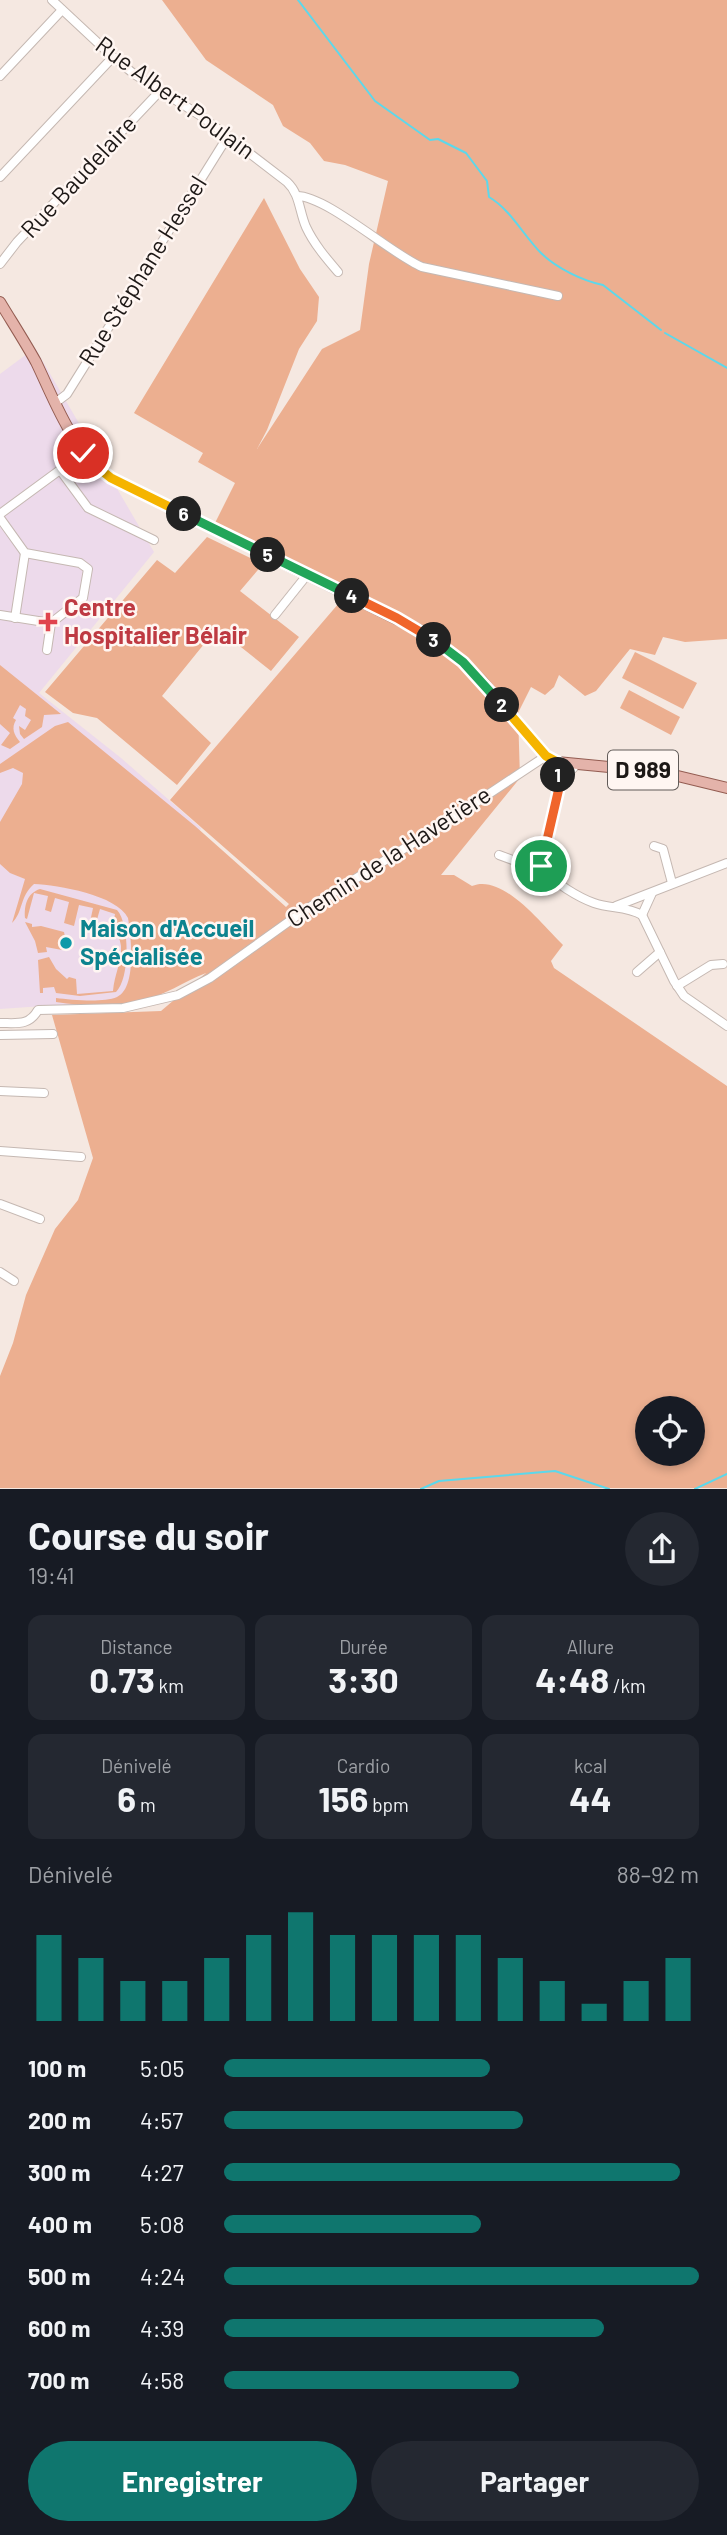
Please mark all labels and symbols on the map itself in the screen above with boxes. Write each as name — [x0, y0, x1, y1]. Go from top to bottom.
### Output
street label: Rue Albert Poulain — [90, 29, 261, 164]
street label: Rue Baudelaire — [14, 109, 142, 243]
street label: Rue Stéphane Hessel — [72, 170, 212, 371]
pin — [53, 423, 113, 483]
pin: 6 — [166, 496, 202, 532]
pin: 5 — [250, 538, 286, 572]
pin: 4 — [334, 578, 370, 614]
place label: Centre Hospitalier Bélair — [64, 592, 247, 649]
marker: Centre Hospitalier Bélair — [38, 612, 58, 632]
pin: 3 — [416, 622, 452, 658]
pin: 2 — [484, 688, 520, 722]
road number: D 989 — [608, 750, 678, 790]
pin: 1 — [540, 758, 576, 792]
street label: Chemin de la Havetière — [281, 779, 496, 933]
pin — [511, 836, 571, 896]
place label: Maison d'Accueil Spécialisée — [80, 913, 254, 970]
marker: Maison d'Accueil Spécialisée — [58, 935, 74, 951]

